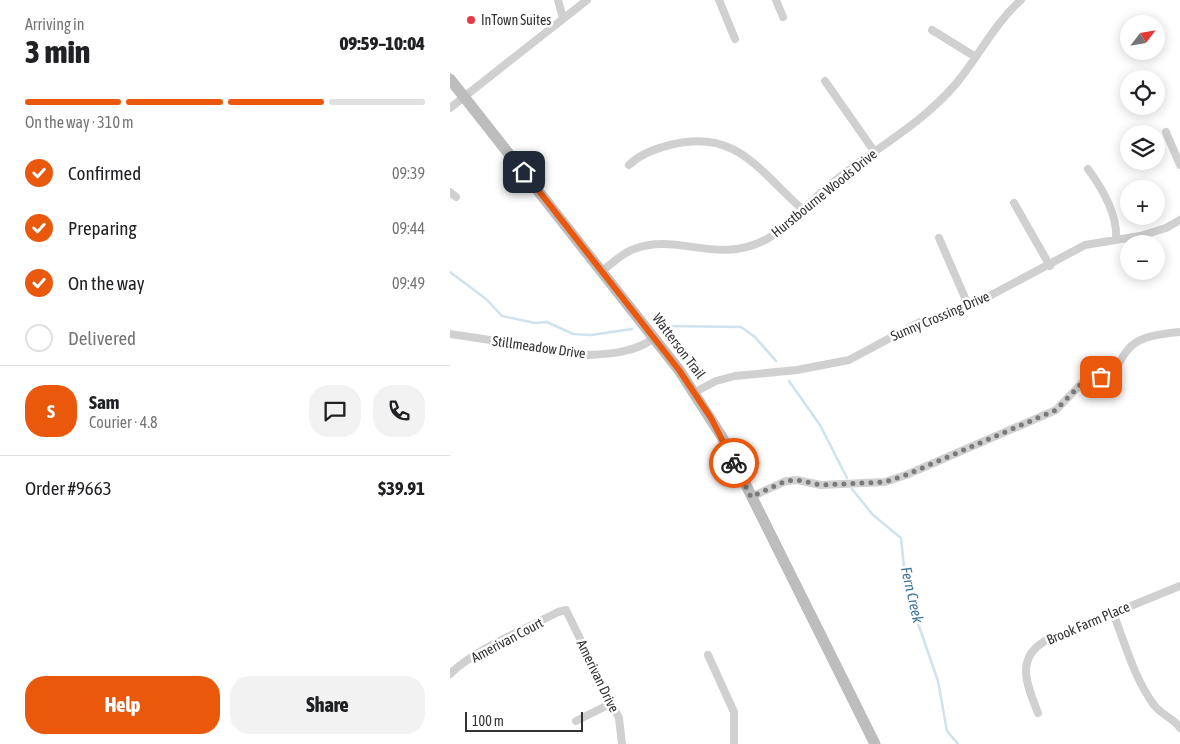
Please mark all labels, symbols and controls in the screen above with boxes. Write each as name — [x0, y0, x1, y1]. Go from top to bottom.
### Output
place label: InTown Suites — [481, 12, 551, 28]
marker: InTown Suites — [465, 14, 477, 26]
text: Arriving in — [25, 15, 85, 33]
north arrow — [1120, 15, 1165, 60]
map controls — [1120, 15, 1165, 280]
text: 09:59–10:04 — [339, 32, 425, 54]
text: 3 min — [25, 33, 90, 70]
button: locate — [1120, 70, 1165, 115]
text: On the way · 310 m — [25, 113, 134, 131]
button: layers — [1120, 125, 1165, 170]
street label: Hurstbourne Woods Drive — [768, 146, 880, 240]
pin — [503, 151, 545, 193]
icon: home — [510, 158, 538, 186]
icon: check — [25, 159, 53, 187]
text: Confirmed — [68, 162, 141, 184]
text: 09:39 — [392, 164, 425, 182]
button: + — [1120, 180, 1165, 225]
icon: check — [25, 214, 53, 242]
text: Preparing — [68, 217, 137, 239]
text: 09:44 — [392, 219, 425, 237]
button: − — [1120, 235, 1165, 280]
icon: check — [25, 269, 53, 297]
text: On the way — [68, 272, 145, 294]
text: 09:49 — [392, 274, 425, 292]
street label: Sunny Crossing Drive — [888, 288, 992, 344]
street label: Watterson Trail — [649, 310, 709, 382]
text: Delivered — [68, 327, 136, 349]
street label: Stillmeadow Drive — [491, 333, 587, 361]
pin — [1080, 356, 1122, 398]
icon: bag — [1087, 363, 1115, 391]
button: chat — [309, 385, 361, 437]
button: phone — [373, 385, 425, 437]
text: Sam — [89, 391, 120, 413]
text: S — [47, 400, 55, 422]
text: Courier · 4.8 — [89, 413, 158, 431]
courier — [709, 438, 759, 488]
icon: bike — [720, 449, 748, 477]
text: Order #9663 — [25, 477, 112, 499]
text: $39.91 — [378, 477, 425, 499]
water label: Fern Creek — [898, 565, 927, 625]
street label: Brook Farm Place — [1044, 598, 1132, 648]
street label: Amerivan Court — [468, 614, 546, 666]
street label: Amerivan Drive — [574, 637, 622, 715]
button: Help — [25, 676, 220, 734]
button: Share — [230, 676, 425, 734]
scale bar — [465, 709, 582, 732]
text: 100 m — [472, 713, 504, 729]

